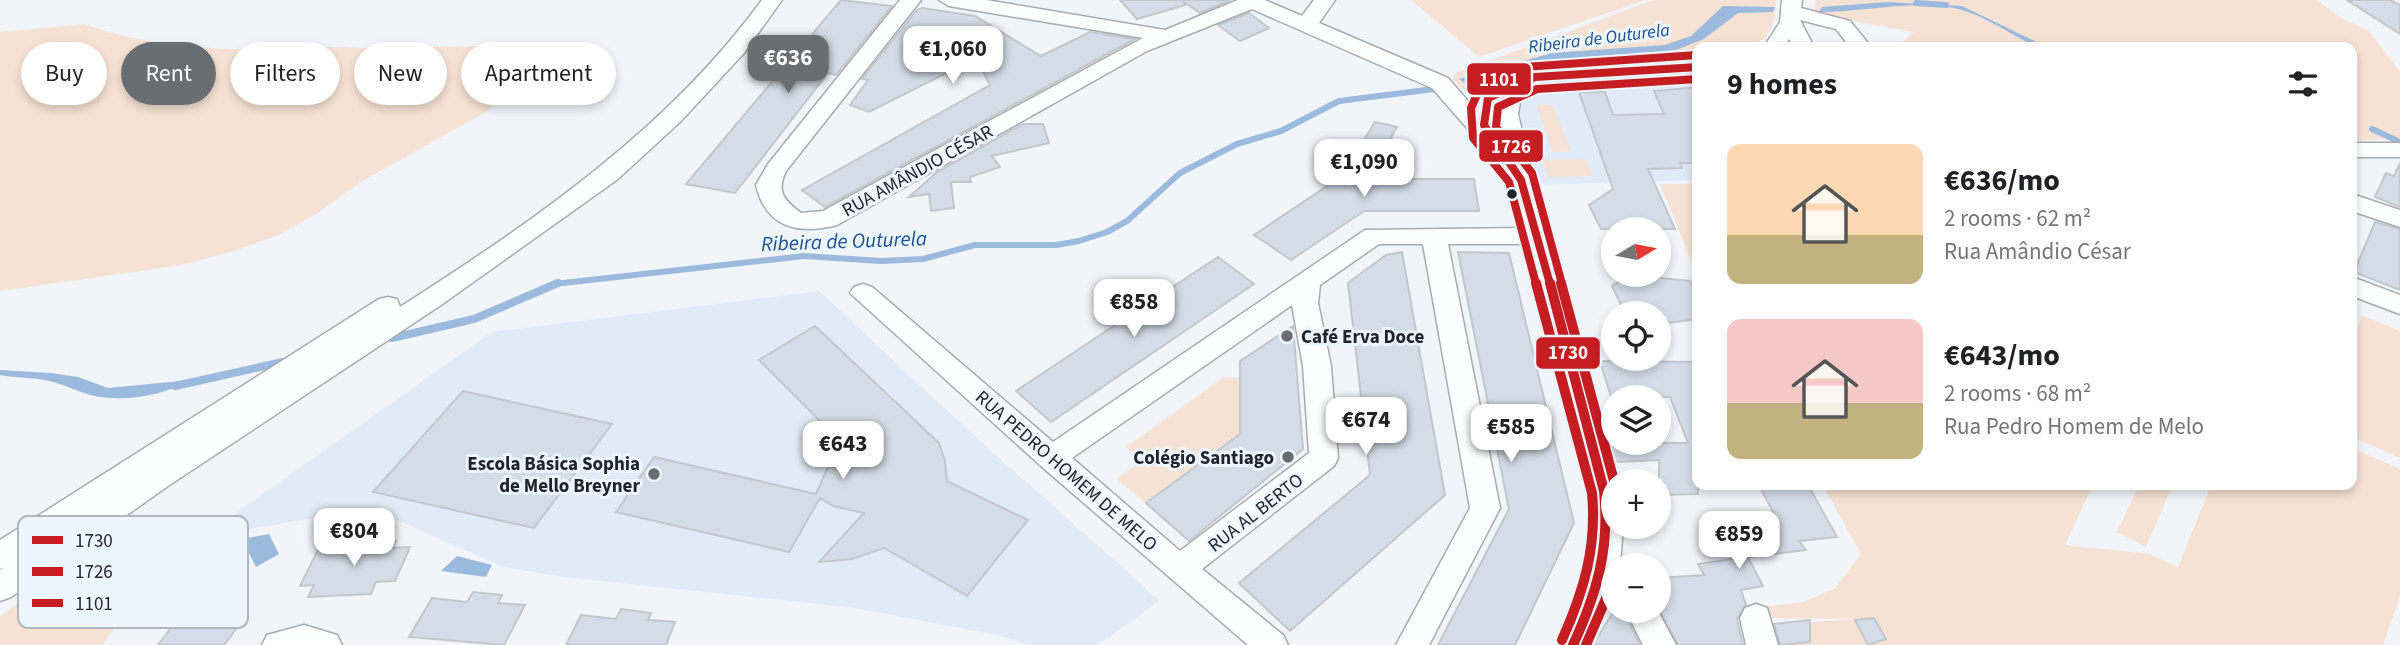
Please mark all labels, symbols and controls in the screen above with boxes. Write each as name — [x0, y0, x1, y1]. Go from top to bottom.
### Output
water label: Ribeira de Outurela — [1527, 17, 1672, 60]
pin: €1,060 — [896, 27, 1010, 86]
text: €1,060 — [919, 32, 987, 65]
pin: €636 — [747, 36, 829, 95]
text: €636 — [764, 41, 812, 74]
chip: Buy — [21, 42, 107, 105]
chip: Rent — [121, 42, 216, 105]
chip: Filters — [230, 42, 340, 105]
chip: New — [354, 42, 447, 105]
chip: Apartment — [461, 42, 616, 105]
line badge: 1101 — [1466, 62, 1532, 96]
text: 9 homes — [1727, 63, 1837, 106]
icon: filters — [2284, 65, 2322, 103]
text: 1101 — [1479, 67, 1519, 94]
street label: RUA AMÂNDIO CÉSAR — [837, 118, 998, 224]
line badge: 1726 — [1478, 129, 1544, 163]
text: 1726 — [1491, 134, 1531, 161]
pin: €1,090 — [1307, 140, 1421, 199]
text: €1,090 — [1330, 145, 1398, 178]
text: €636/mo — [1944, 159, 2060, 202]
icon: home — [1783, 172, 1867, 256]
unlabelled marker — [1505, 187, 1519, 201]
text: 2 rooms · 62 m² — [1944, 202, 2091, 235]
north arrow — [1601, 217, 1671, 287]
map controls — [1601, 217, 1671, 623]
water label: Ribeira de Outurela — [760, 223, 928, 259]
text: Rua Amândio César — [1944, 235, 2131, 268]
pin: €858 — [1093, 280, 1175, 339]
text: €858 — [1110, 285, 1158, 318]
button: locate — [1601, 301, 1671, 371]
place label: Café Erva Doce — [1301, 324, 1424, 351]
marker: Café Erva Doce — [1279, 328, 1295, 344]
text: €643/mo — [1944, 334, 2060, 377]
line badge: 1730 — [1535, 336, 1601, 370]
text: 1730 — [1548, 340, 1588, 367]
icon: home — [1783, 347, 1867, 431]
text: 2 rooms · 68 m² — [1944, 377, 2091, 410]
street label: RUA PEDRO HOMEM DE MELO — [969, 384, 1163, 558]
button: layers — [1601, 385, 1671, 455]
pin: €674 — [1325, 398, 1407, 457]
text: €674 — [1342, 403, 1390, 436]
pin: €585 — [1470, 405, 1552, 464]
text: €585 — [1487, 410, 1535, 443]
text: Rua Pedro Homem de Melo — [1944, 410, 2204, 443]
pin: €643 — [802, 421, 884, 481]
text: €643 — [819, 427, 867, 460]
place label: Colégio Santiago — [1133, 445, 1274, 472]
marker: Colégio Santiago — [1280, 449, 1296, 465]
place label: Escola Básica Sophia de Mello Breyner — [467, 451, 640, 500]
marker: Escola Básica Sophia de Mello Breyner — [646, 466, 662, 482]
street label: RUA AL BERTO — [1203, 467, 1309, 559]
button: + — [1601, 469, 1671, 539]
pin: €804 — [313, 508, 395, 568]
pin: €859 — [1698, 512, 1780, 571]
text: €804 — [330, 514, 378, 547]
legend — [18, 516, 248, 628]
text: €859 — [1715, 517, 1763, 550]
text: 1730 — [75, 528, 113, 555]
button: − — [1601, 553, 1671, 623]
text: 1726 — [75, 559, 113, 586]
text: 1101 — [75, 591, 113, 618]

